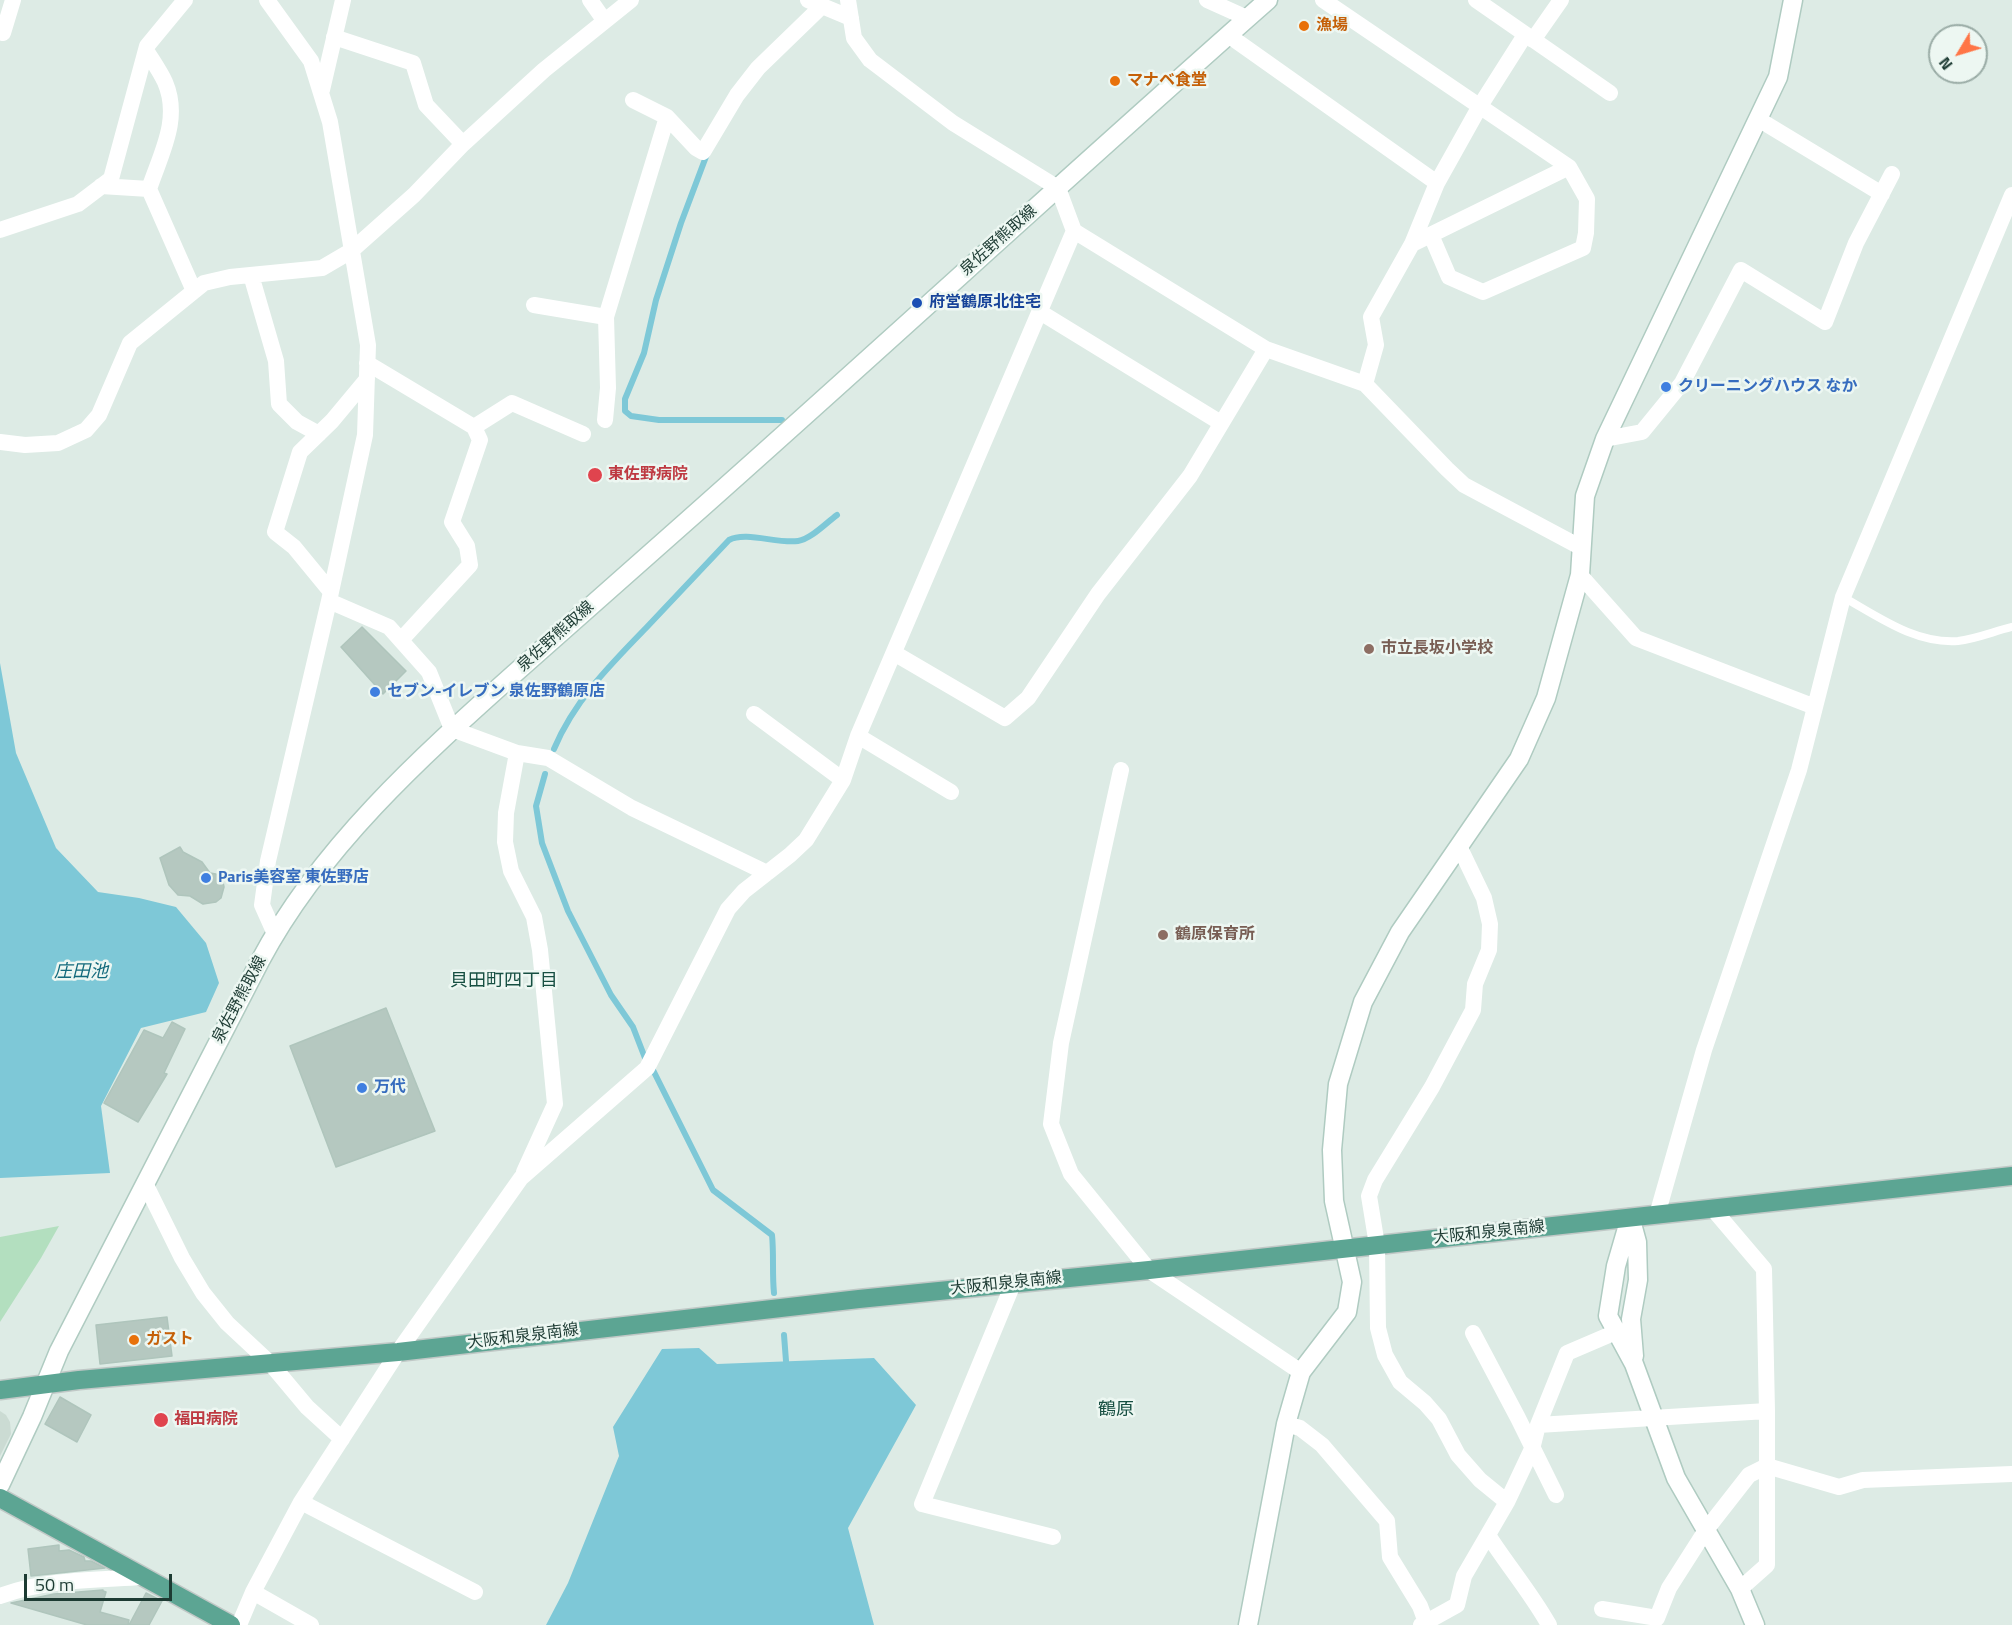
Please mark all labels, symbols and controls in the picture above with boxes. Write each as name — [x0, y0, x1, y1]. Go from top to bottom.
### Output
place label: 漁場 — [1316, 16, 1348, 36]
marker: 漁場 — [1297, 19, 1311, 33]
north arrow — [1928, 24, 1988, 84]
text: N — [1933, 52, 1958, 76]
place label: マナベ食堂 — [1127, 71, 1207, 91]
marker: マナベ食堂 — [1108, 74, 1122, 88]
street label: 泉佐野熊取線 — [957, 202, 1041, 280]
place label: 府営鶴原北住宅 — [929, 293, 1041, 313]
marker: 府営鶴原北住宅 — [910, 296, 924, 310]
place label: クリーニングハウス なか — [1678, 377, 1858, 397]
marker: クリーニングハウス なか — [1659, 380, 1673, 394]
place label: 東佐野病院 — [608, 465, 688, 485]
marker: 東佐野病院 — [586, 466, 604, 484]
street label: 泉佐野熊取線 — [514, 598, 598, 676]
place label: 市立長坂小学校 — [1381, 639, 1493, 659]
marker: 市立長坂小学校 — [1362, 642, 1376, 656]
place label: セブン-イレブン 泉佐野鶴原店 — [387, 682, 605, 702]
marker: セブン-イレブン 泉佐野鶴原店 — [368, 685, 382, 699]
place label: Paris美容室 東佐野店 — [218, 868, 369, 888]
marker: Paris美容室 東佐野店 — [199, 871, 213, 885]
place label: 鶴原保育所 — [1175, 925, 1255, 945]
marker: 鶴原保育所 — [1156, 928, 1170, 942]
street label: 泉佐野熊取線 — [209, 953, 271, 1047]
water label: 庄田池 — [54, 962, 108, 984]
district label: 貝田町四丁目 — [450, 971, 558, 993]
place label: 万代 — [374, 1078, 406, 1098]
marker: 万代 — [355, 1081, 369, 1095]
street label: 大阪和泉泉南線 — [1432, 1218, 1546, 1248]
street label: 大阪和泉泉南線 — [949, 1269, 1063, 1299]
street label: 大阪和泉泉南線 — [466, 1321, 580, 1353]
place label: ガスト — [146, 1330, 194, 1350]
marker: ガスト — [127, 1333, 141, 1347]
district label: 鶴原 — [1098, 1400, 1134, 1422]
place label: 福田病院 — [174, 1410, 238, 1430]
marker: 福田病院 — [152, 1411, 170, 1429]
scale bar — [27, 1562, 176, 1600]
text: 50 m — [35, 1571, 74, 1598]

